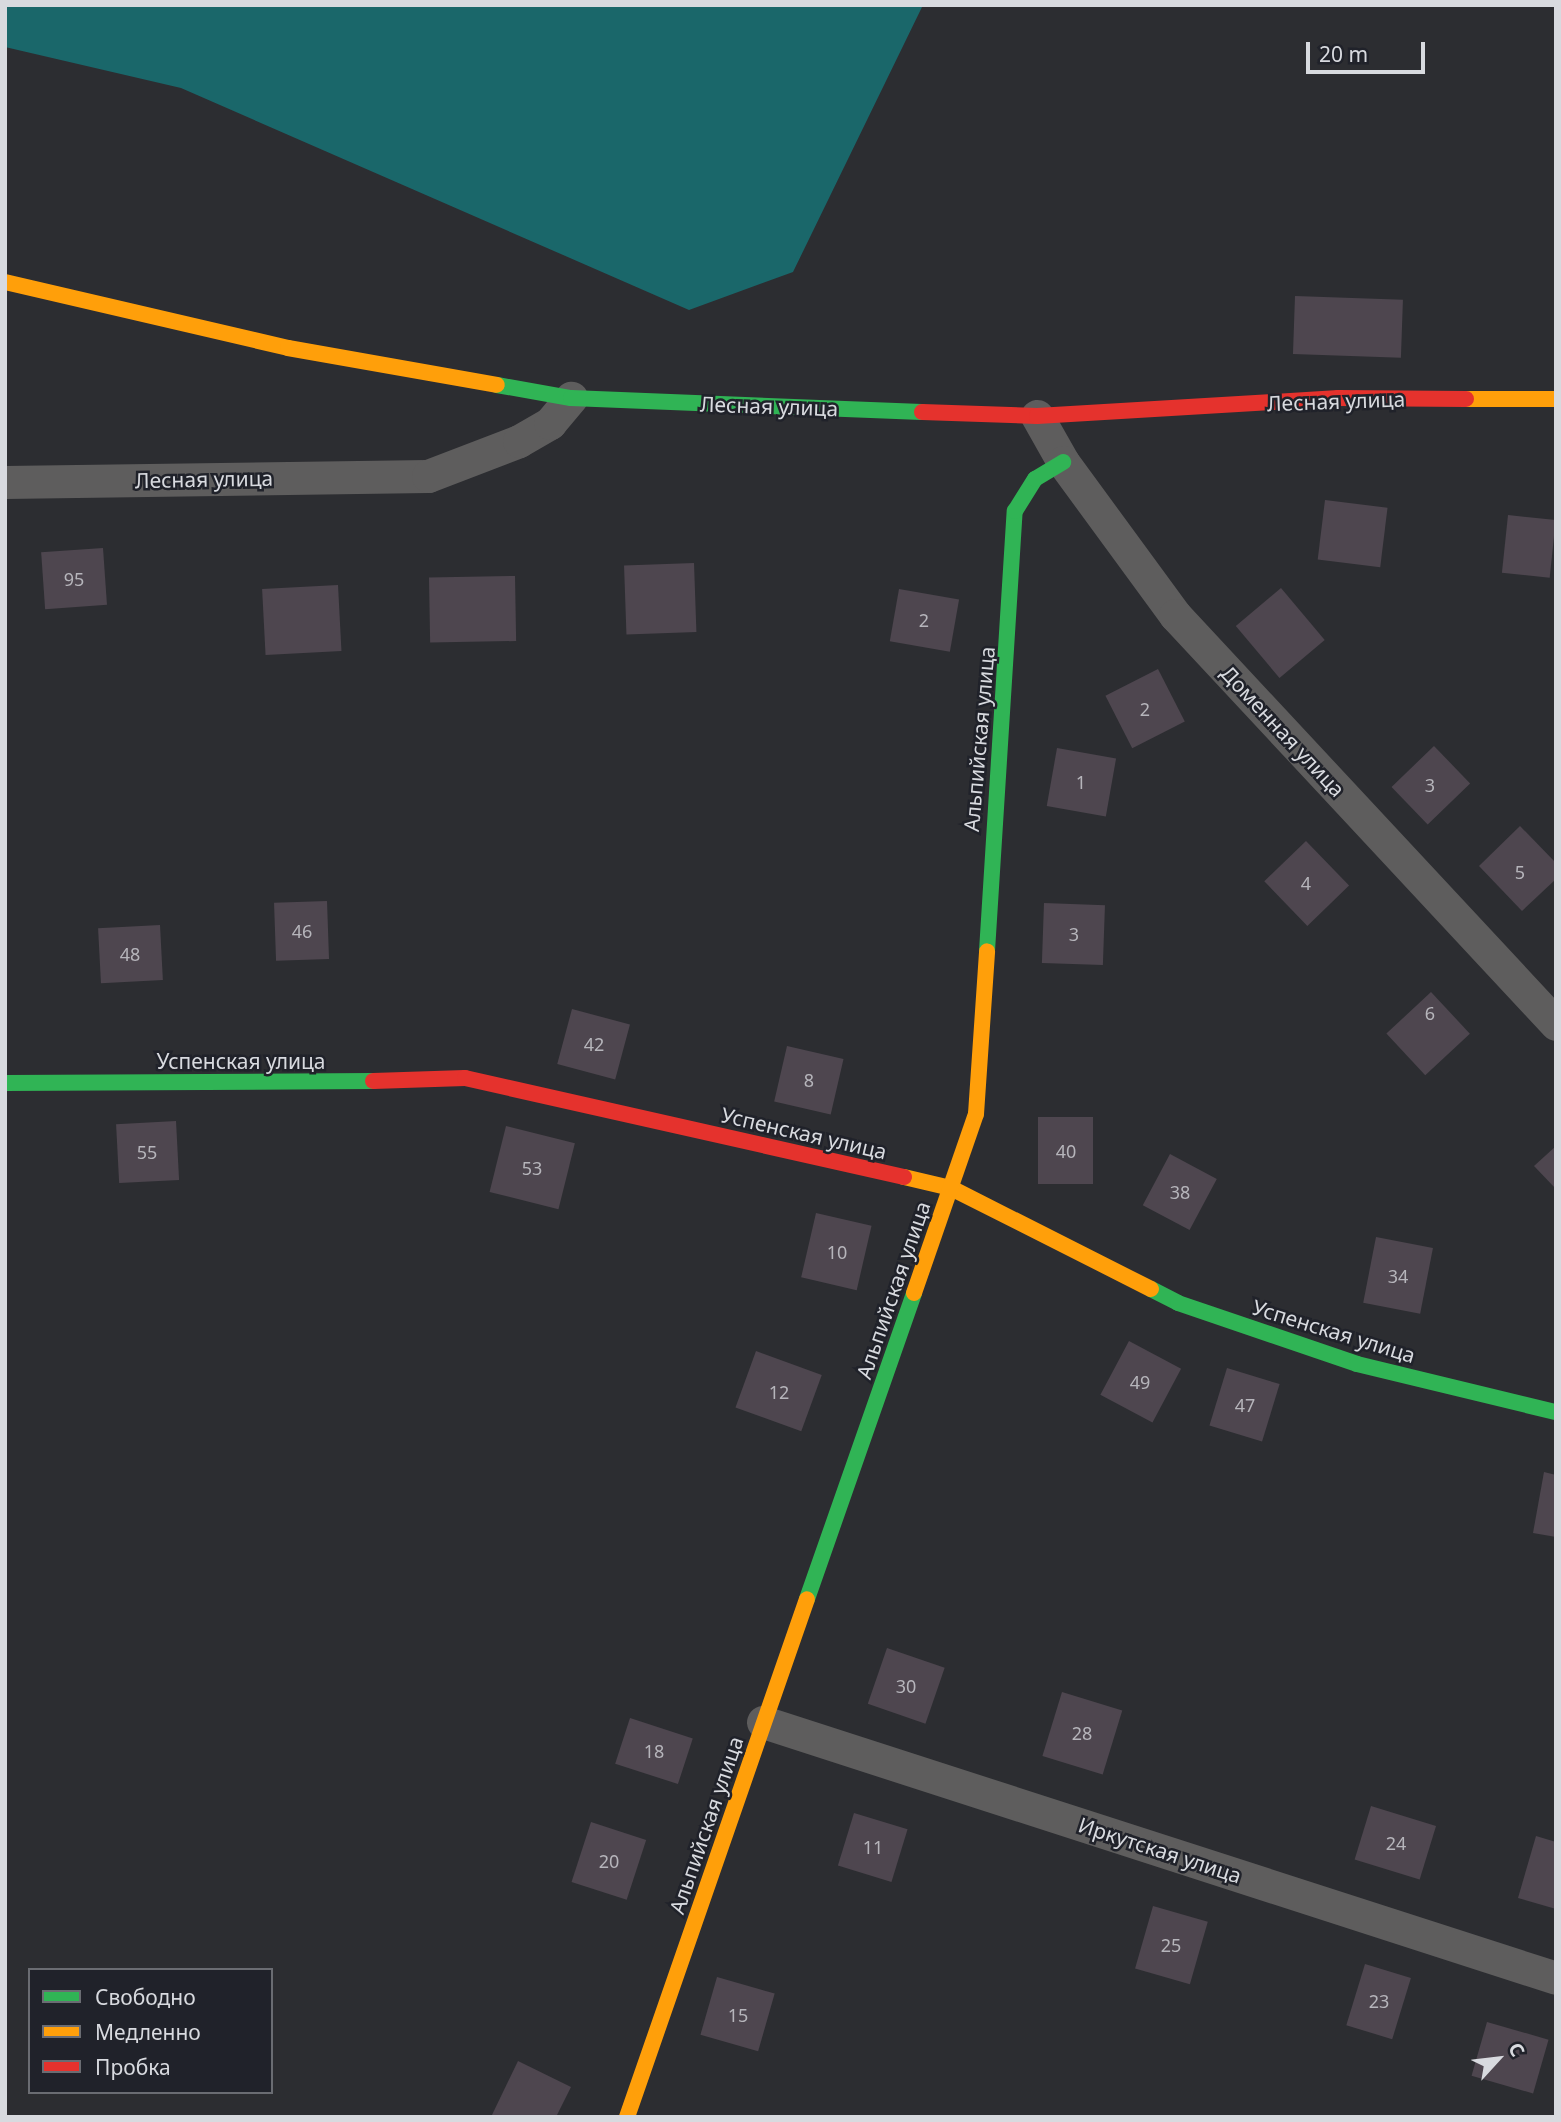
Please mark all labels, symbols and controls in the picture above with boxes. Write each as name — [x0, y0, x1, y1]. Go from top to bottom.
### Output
scale bar — [1309, 28, 1428, 72]
text: 20 m — [1319, 40, 1368, 68]
street label: Лесная улица — [1266, 386, 1406, 416]
street label: Лесная улица — [699, 391, 839, 421]
street label: Лесная улица — [135, 465, 273, 493]
house number: 95 — [64, 568, 84, 590]
house number: 2 — [919, 609, 929, 631]
street label: Альпийская улица — [958, 645, 1000, 833]
street label: Доменная улица — [1216, 660, 1350, 802]
house number: 2 — [1140, 698, 1150, 720]
house number: 1 — [1076, 771, 1086, 793]
house number: 3 — [1425, 774, 1435, 796]
house number: 5 — [1515, 861, 1525, 883]
house number: 4 — [1301, 872, 1311, 894]
house number: 46 — [292, 920, 312, 942]
house number: 3 — [1069, 923, 1079, 945]
house number: 48 — [120, 943, 140, 965]
house number: 6 — [1425, 1002, 1435, 1024]
house number: 42 — [584, 1033, 604, 1055]
street label: Успенская улица — [156, 1048, 326, 1074]
house number: 8 — [804, 1069, 814, 1091]
street label: Успенская улица — [719, 1102, 889, 1164]
house number: 40 — [1056, 1140, 1076, 1162]
house number: 55 — [137, 1141, 157, 1163]
house number: 53 — [522, 1157, 542, 1179]
house number: 38 — [1170, 1181, 1190, 1203]
street label: Альпийская улица — [851, 1198, 935, 1382]
house number: 10 — [827, 1241, 847, 1263]
house number: 34 — [1388, 1265, 1408, 1287]
street label: Успенская улица — [1249, 1294, 1419, 1368]
house number: 49 — [1130, 1371, 1150, 1393]
house number: 12 — [769, 1381, 789, 1403]
house number: 47 — [1235, 1394, 1255, 1416]
house number: 30 — [896, 1675, 916, 1697]
house number: 28 — [1072, 1722, 1092, 1744]
street label: Альпийская улица — [664, 1733, 748, 1917]
house number: 18 — [644, 1740, 664, 1762]
street label: Иркутская улица — [1075, 1812, 1245, 1888]
house number: 24 — [1386, 1832, 1406, 1854]
house number: 11 — [863, 1836, 883, 1858]
house number: 20 — [599, 1850, 619, 1872]
house number: 25 — [1161, 1934, 1181, 1956]
legend — [28, 1968, 273, 2094]
text: Свободно — [95, 1983, 196, 2011]
house number: 23 — [1369, 1990, 1389, 2012]
house number: 15 — [728, 2004, 748, 2026]
text: Медленно — [95, 2018, 201, 2046]
north arrow — [1463, 2024, 1533, 2094]
text: С — [1502, 2038, 1531, 2061]
text: Пробка — [95, 2053, 171, 2081]

